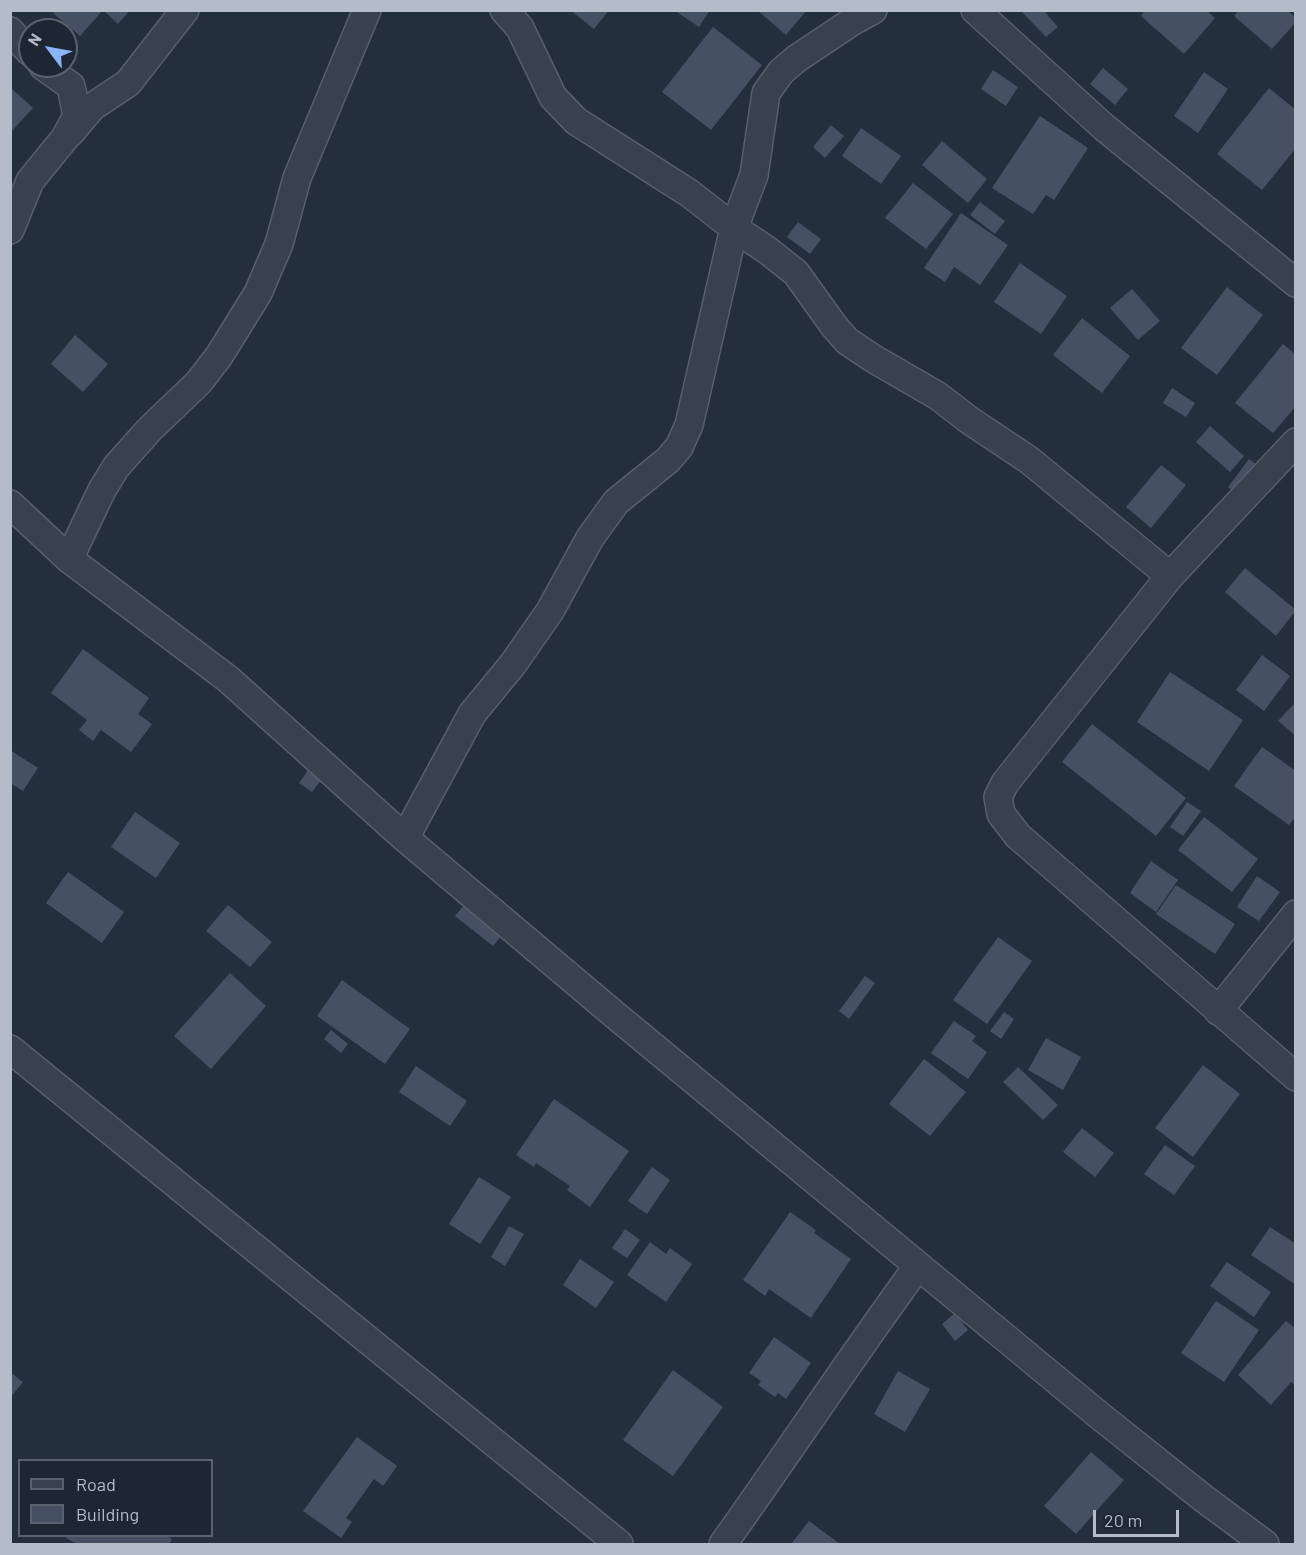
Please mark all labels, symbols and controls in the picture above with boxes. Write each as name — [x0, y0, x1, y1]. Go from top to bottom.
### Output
north arrow — [18, 18, 78, 78]
text: N — [23, 30, 45, 49]
legend — [18, 1459, 213, 1537]
text: Road — [76, 1473, 116, 1495]
scale bar — [1096, 1498, 1182, 1536]
text: Building — [76, 1503, 139, 1525]
text: 20 m — [1104, 1509, 1142, 1531]

